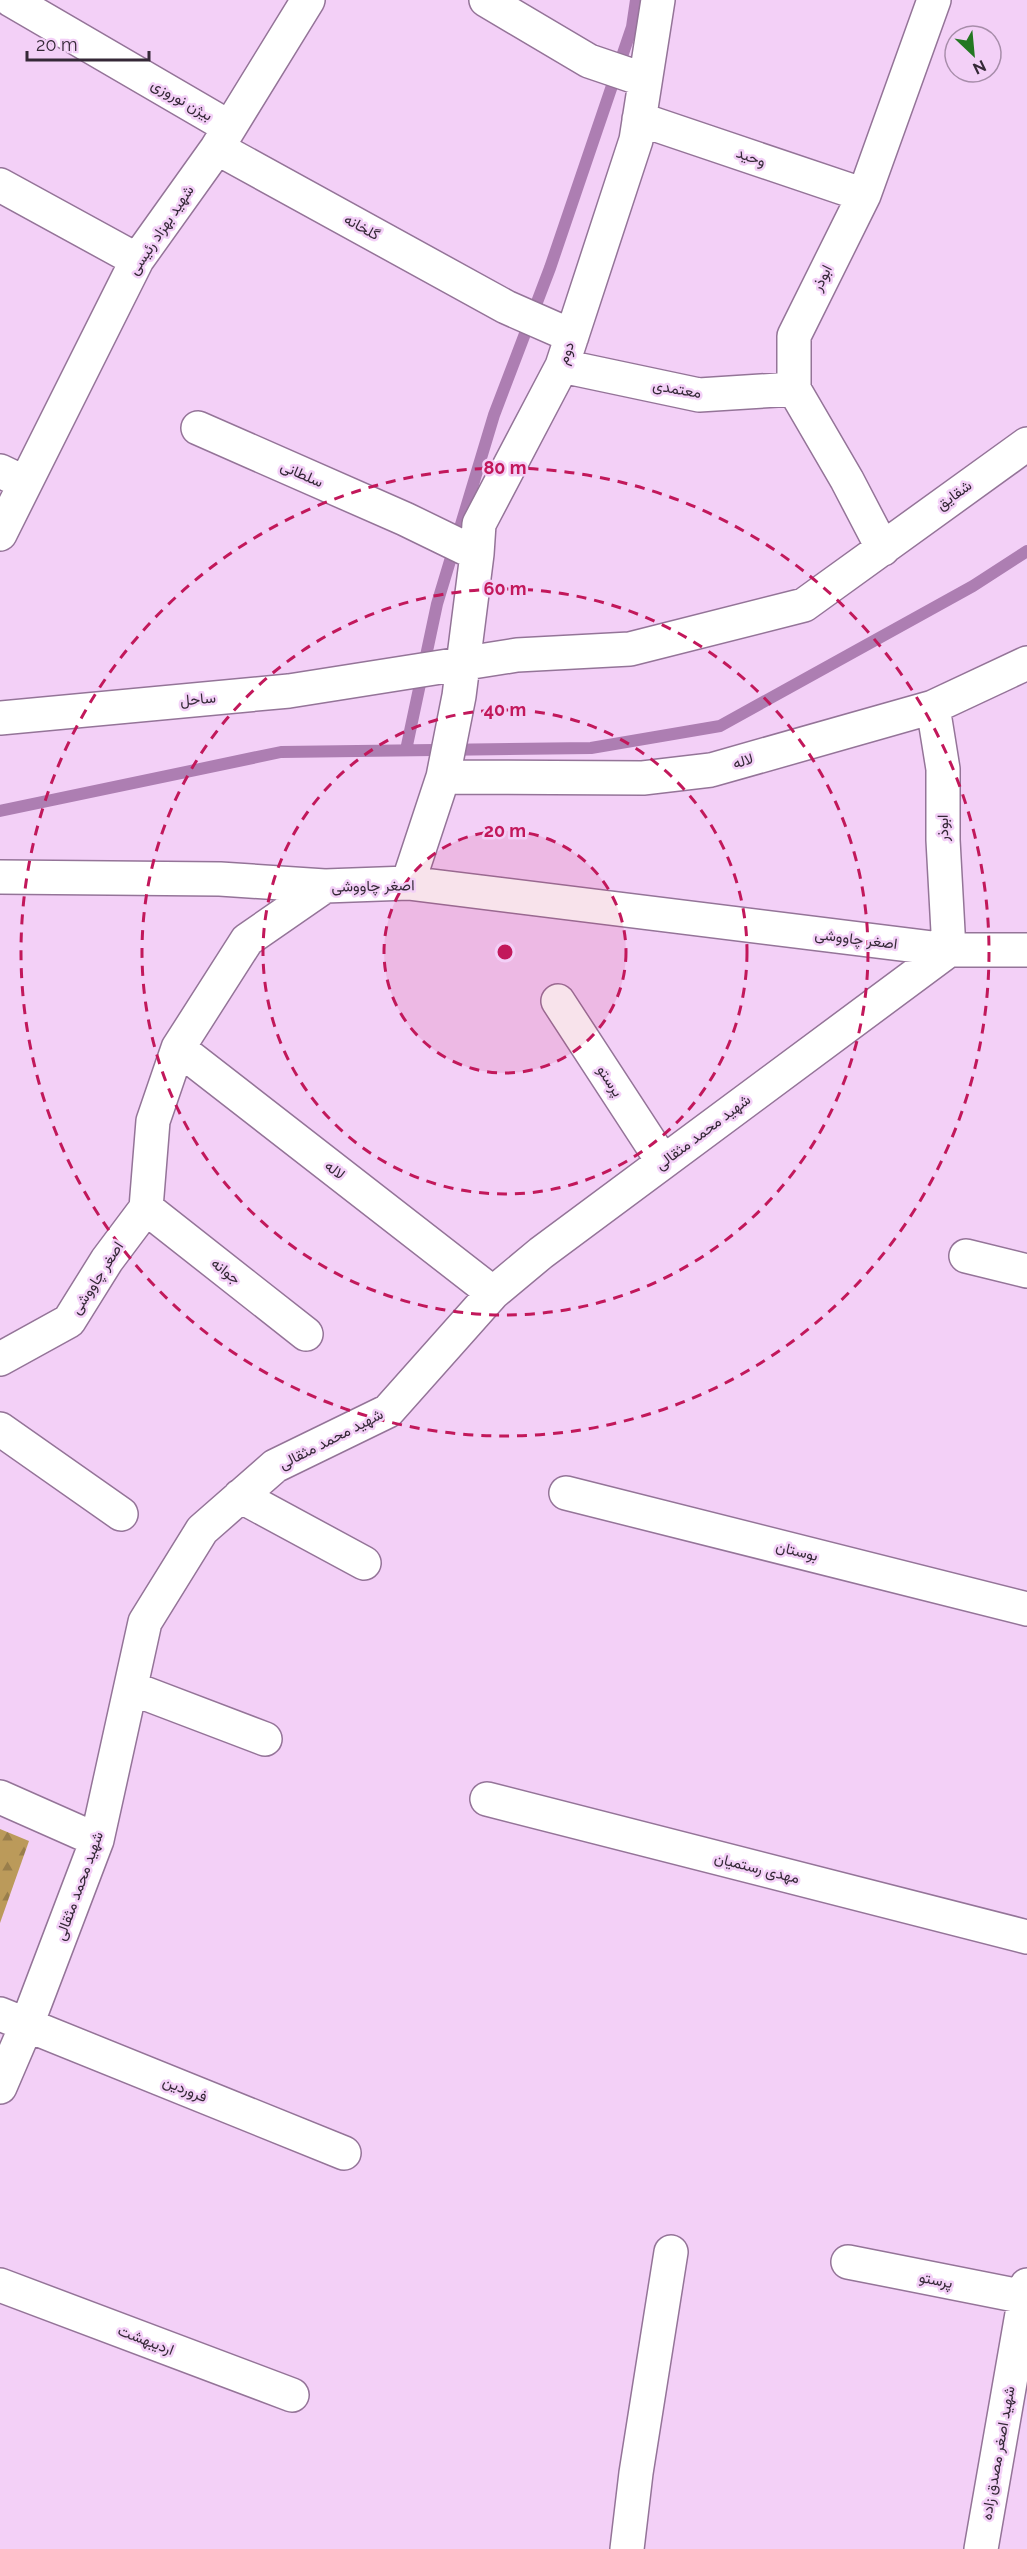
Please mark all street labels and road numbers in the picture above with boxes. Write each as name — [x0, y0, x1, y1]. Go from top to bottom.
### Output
street label: بیژن نوروزی — [148, 75, 216, 126]
street label: وحید — [734, 144, 768, 170]
street label: شهید بهزاد رئیسی — [124, 182, 199, 279]
street label: گلخانه — [341, 210, 383, 244]
street label: ابوذر — [808, 262, 836, 295]
street label: دوم — [554, 339, 579, 367]
street label: معتمدی — [651, 376, 703, 403]
street label: سلطانی — [278, 457, 326, 492]
street label: شقایق — [933, 476, 976, 515]
street label: ساحل — [179, 688, 217, 710]
street label: لاله — [731, 750, 755, 772]
street label: ابوذر — [934, 814, 952, 843]
street label: اصغر چاووشی — [331, 876, 415, 897]
street label: اصغر چاووشی — [814, 925, 898, 954]
street label: پرستو — [592, 1062, 627, 1101]
street label: شهید محمد مثقالی — [652, 1090, 755, 1174]
street label: لاله — [321, 1157, 349, 1183]
street label: اصغر چاووشی — [67, 1238, 128, 1318]
street label: جوانه — [208, 1254, 244, 1288]
street label: شهید محمد مثقالی — [276, 1405, 387, 1474]
street label: بوستان — [774, 1537, 820, 1565]
street label: شهید محمد مثقالی — [51, 1829, 108, 1943]
street label: مهدی رستمیان — [712, 1849, 801, 1888]
street label: فروردین — [160, 2072, 210, 2107]
street label: پرستو — [918, 2268, 954, 2293]
street label: اردیبهشت — [115, 2321, 177, 2359]
street label: شهید اصغر مصدق زاده — [977, 2384, 1019, 2521]

